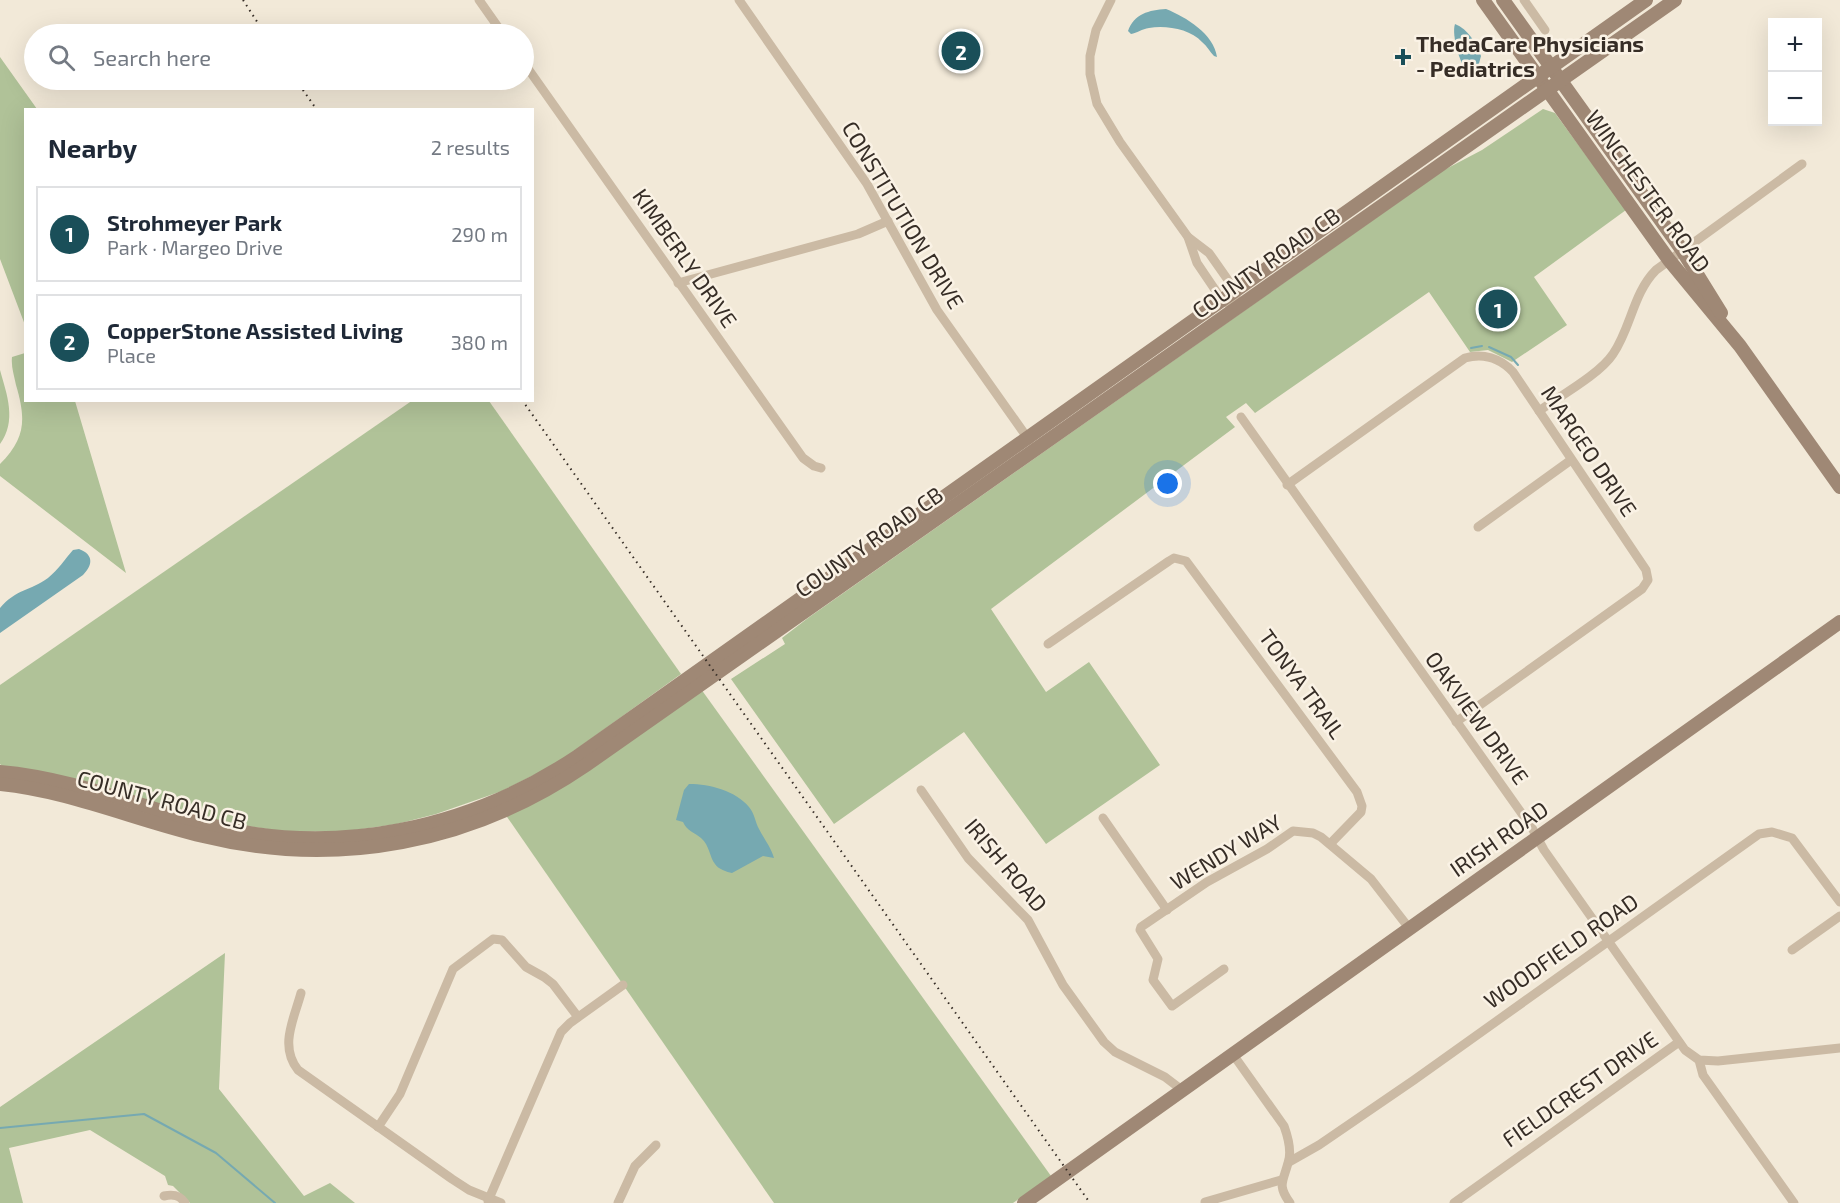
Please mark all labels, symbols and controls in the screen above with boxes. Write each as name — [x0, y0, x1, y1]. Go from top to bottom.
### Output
map controls — [1768, 18, 1822, 126]
button: + — [1768, 18, 1822, 72]
search box — [24, 24, 534, 90]
pin: 2 — [942, 28, 980, 74]
place label: ThedaCare Physicians - Pediatrics — [1416, 30, 1644, 81]
icon: search — [45, 41, 78, 74]
text: Search here — [93, 44, 211, 70]
marker: ThedaCare Physicians - Pediatrics — [1394, 48, 1412, 66]
button: − — [1768, 72, 1822, 126]
street label: WINCHESTER ROAD — [1581, 104, 1716, 277]
street label: CONSTITUTION DRIVE — [838, 116, 970, 313]
text: Nearby — [48, 132, 137, 163]
text: 2 results — [431, 135, 510, 159]
street label: KIMBERLY DRIVE — [628, 183, 743, 332]
street label: COUNTY ROAD CB — [1187, 202, 1344, 323]
text: Strohmeyer Park — [107, 209, 282, 235]
text: 1 — [65, 222, 74, 246]
text: 290 m — [451, 222, 508, 246]
text: Park · Margeo Drive — [107, 235, 283, 259]
pin: 1 — [1478, 286, 1518, 332]
text: CopperStone Assisted Living — [107, 317, 403, 343]
text: 2 — [64, 330, 75, 354]
text: 380 m — [451, 330, 508, 354]
text: Place — [107, 343, 156, 367]
street label: MARGEO DRIVE — [1537, 380, 1643, 521]
your location — [1153, 469, 1182, 498]
street label: COUNTY ROAD CB — [790, 481, 947, 602]
street label: TONYA TRAIL — [1254, 624, 1351, 743]
street label: OAKVIEW DRIVE — [1421, 646, 1535, 789]
street label: COUNTY ROAD CB — [75, 764, 250, 834]
street label: IRISH ROAD — [1444, 795, 1552, 881]
street label: WENDY WAY — [1165, 808, 1286, 894]
street label: IRISH ROAD — [960, 812, 1053, 916]
street label: WOODFIELD ROAD — [1478, 887, 1642, 1013]
street label: FIELDCREST DRIVE — [1497, 1025, 1662, 1151]

